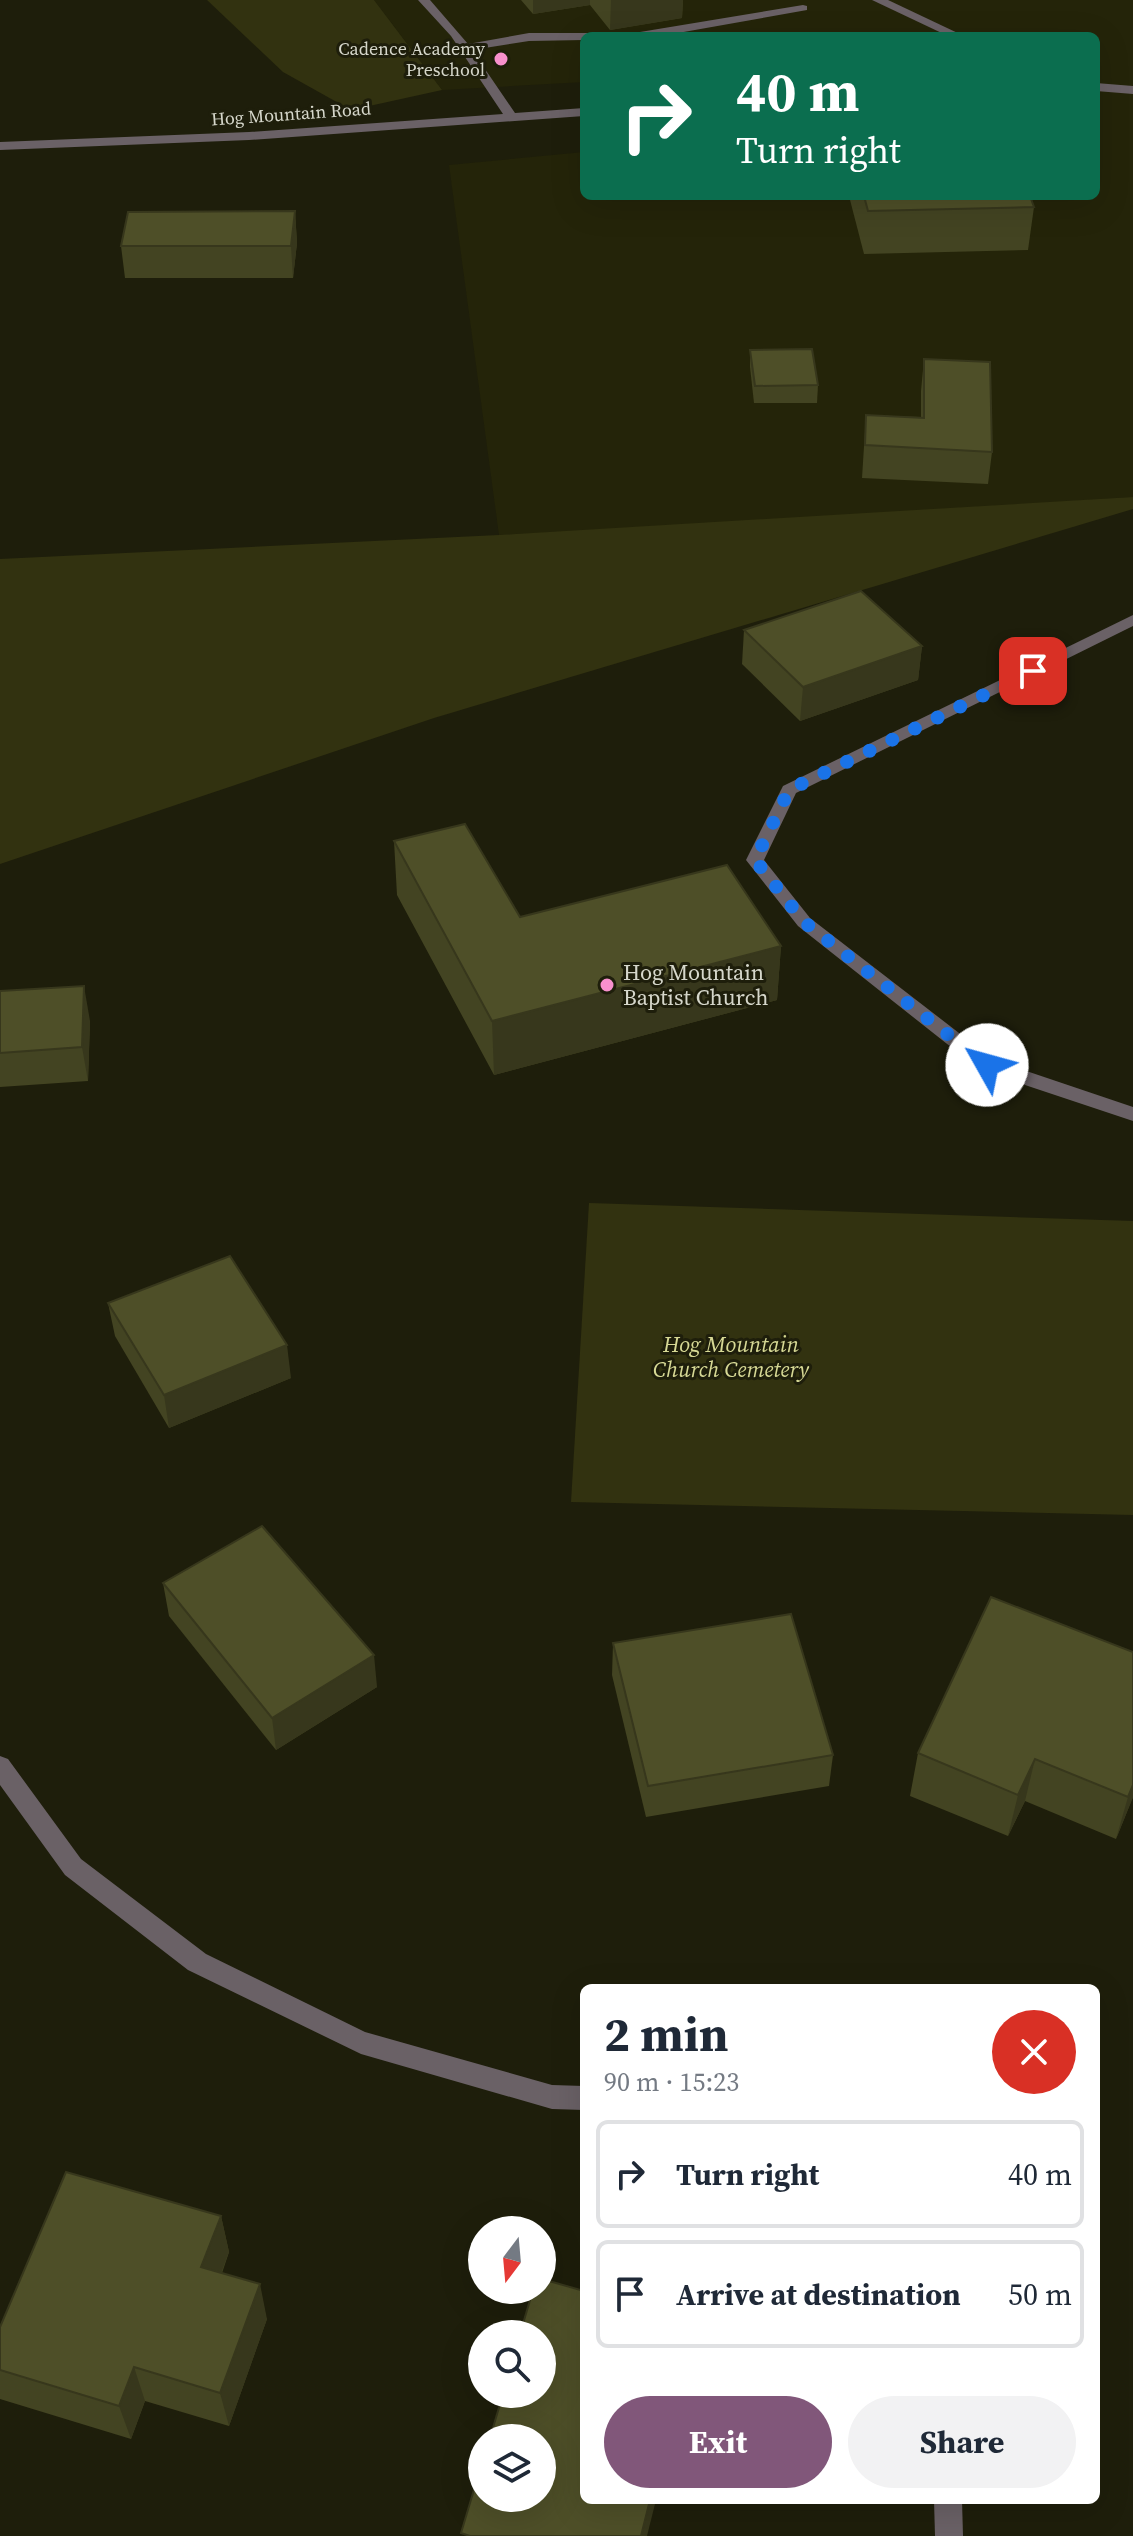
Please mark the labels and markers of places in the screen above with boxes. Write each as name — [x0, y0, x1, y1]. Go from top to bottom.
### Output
place label: Cadence Academy Preschool — [338, 36, 486, 82]
marker: Cadence Academy Preschool — [492, 50, 510, 68]
pin — [999, 637, 1067, 705]
place label: Hog Mountain Baptist Church — [623, 957, 768, 1012]
marker: Hog Mountain Baptist Church — [598, 976, 616, 994]

